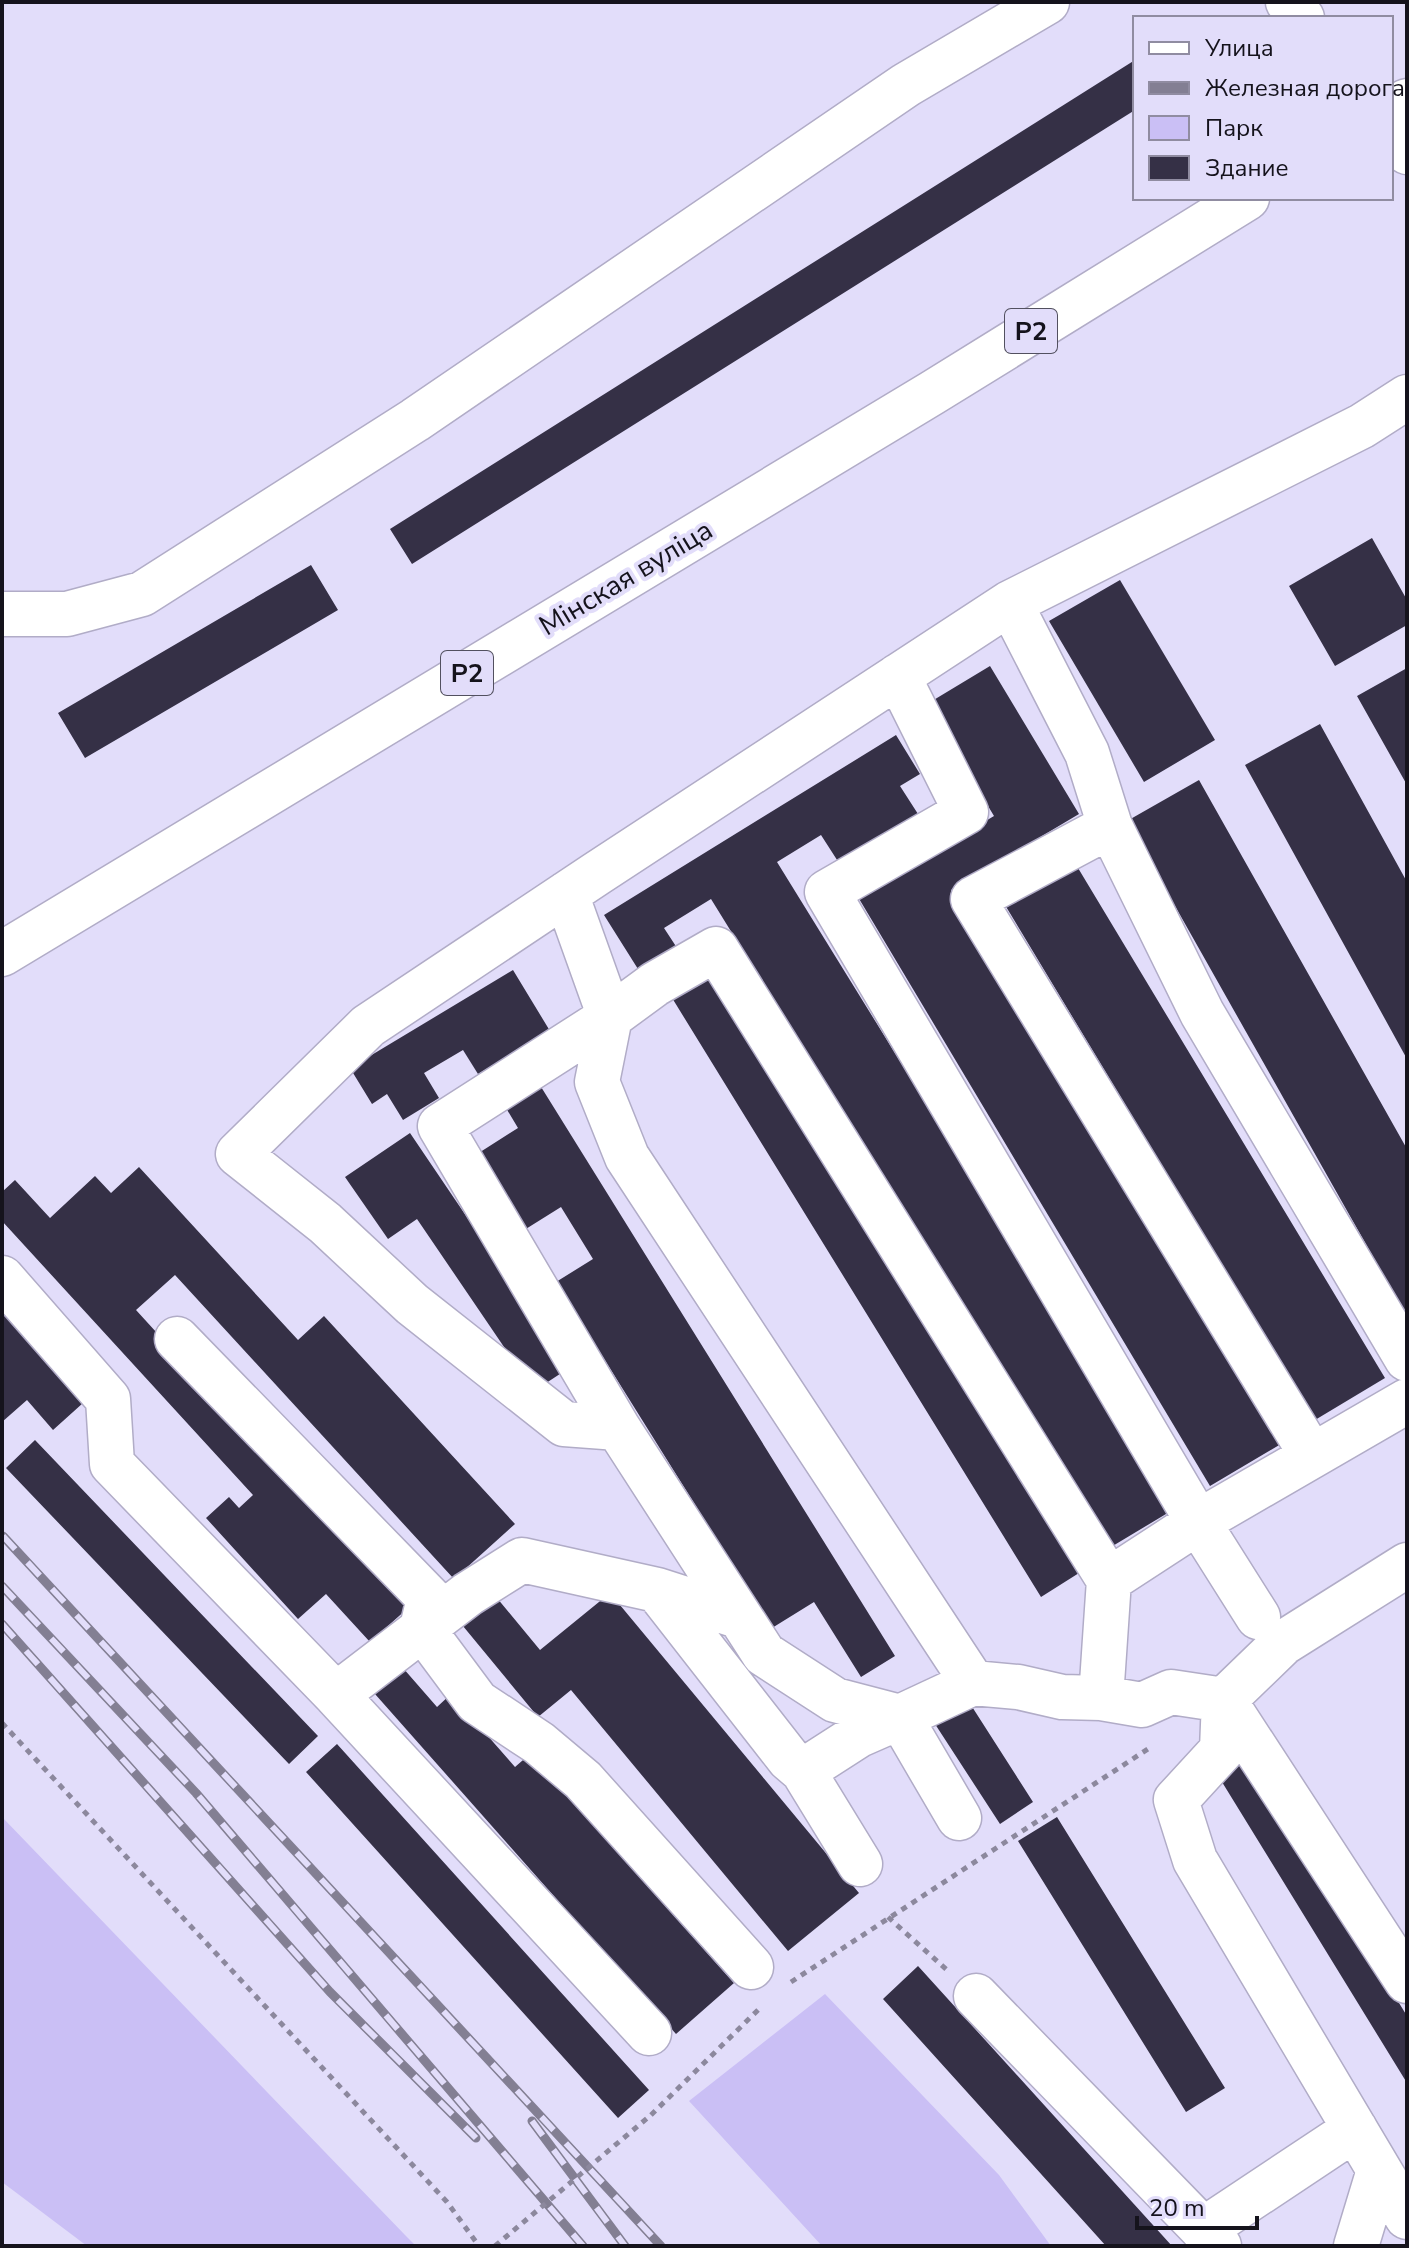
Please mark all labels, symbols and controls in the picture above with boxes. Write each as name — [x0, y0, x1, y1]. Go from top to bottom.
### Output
legend — [1133, 16, 1393, 200]
text: Улица — [1204, 32, 1274, 64]
text: Железная дорога — [1205, 72, 1405, 104]
text: Парк — [1205, 112, 1263, 144]
text: Здание — [1205, 152, 1289, 184]
road number: Р2 — [1005, 309, 1057, 353]
street label: Мінская вуліца — [532, 511, 720, 645]
road number: Р2 — [441, 651, 493, 695]
scale bar — [1137, 2180, 1257, 2230]
text: 20 m — [1149, 2192, 1205, 2224]

